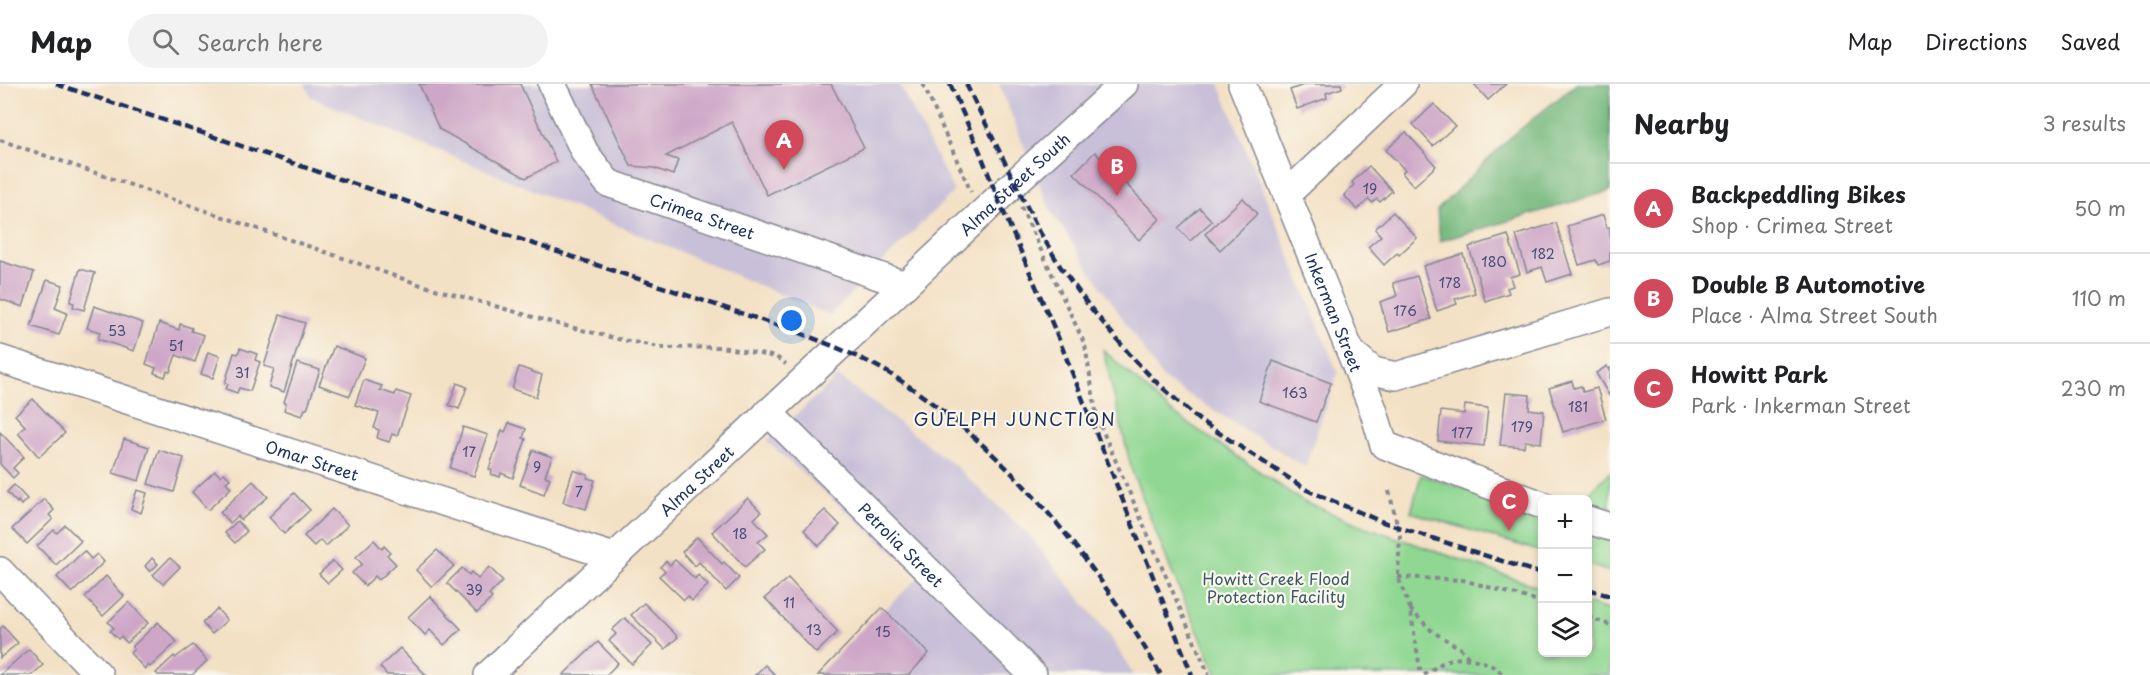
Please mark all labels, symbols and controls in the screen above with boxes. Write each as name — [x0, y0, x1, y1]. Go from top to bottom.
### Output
search box — [128, 14, 548, 68]
text: Map — [30, 20, 92, 63]
icon: search — [149, 25, 182, 58]
text: Search here — [197, 25, 323, 58]
text: Map — [1847, 25, 1892, 57]
text: Directions — [1925, 25, 2027, 57]
text: Saved — [2060, 25, 2120, 57]
text: Nearby — [1634, 104, 1729, 143]
text: 3 results — [2043, 108, 2126, 138]
pin: A — [764, 120, 804, 170]
street label: Alma Street South — [954, 127, 1075, 241]
pin: B — [1098, 147, 1136, 196]
text: Backpeddling Bikes — [1691, 177, 1906, 210]
house number: 19 — [1363, 178, 1377, 199]
street label: Crimea Street — [647, 186, 758, 245]
text: A — [1646, 193, 1661, 223]
text: 50 m — [2074, 193, 2126, 223]
text: Shop · Crimea Street — [1691, 210, 1893, 240]
house number: 182 — [1531, 243, 1555, 264]
street label: Inkerman Street — [1300, 249, 1369, 375]
house number: 180 — [1481, 251, 1507, 272]
text: Double B Automotive — [1691, 267, 1925, 300]
house number: 178 — [1439, 272, 1461, 293]
text: B — [1647, 283, 1660, 313]
text: 110 m — [2072, 283, 2126, 313]
house number: 176 — [1393, 300, 1417, 321]
text: Place · Alma Street South — [1691, 300, 1938, 330]
your location — [777, 306, 806, 335]
house number: 53 — [108, 320, 126, 341]
house number: 51 — [169, 335, 183, 356]
text: Howitt Park — [1691, 357, 1828, 390]
house number: 31 — [235, 362, 249, 383]
text: C — [1646, 373, 1661, 403]
text: 230 m — [2061, 373, 2126, 403]
house number: 163 — [1282, 382, 1308, 403]
text: Park · Inkerman Street — [1691, 390, 1911, 420]
house number: 181 — [1568, 396, 1588, 417]
district label: GUELPH JUNCTION — [914, 405, 1116, 432]
house number: 179 — [1511, 416, 1533, 437]
house number: 177 — [1451, 422, 1473, 443]
street label: Omar Street — [262, 433, 362, 486]
street label: Alma Street — [654, 439, 739, 521]
house number: 17 — [462, 441, 476, 462]
house number: 9 — [533, 456, 541, 477]
house number: 7 — [575, 481, 583, 502]
pin: C — [1490, 482, 1528, 531]
map controls — [1538, 495, 1592, 657]
button: + — [1538, 495, 1592, 549]
street label: Petrolia Street — [853, 497, 950, 593]
house number: 18 — [732, 523, 748, 544]
button: − — [1538, 549, 1592, 603]
park label: Howitt Creek Flood Protection Facility — [1202, 566, 1350, 608]
house number: 39 — [465, 579, 483, 600]
house number: 11 — [783, 592, 795, 613]
button: layers — [1538, 603, 1592, 657]
house number: 13 — [806, 619, 822, 640]
house number: 15 — [875, 621, 891, 642]

